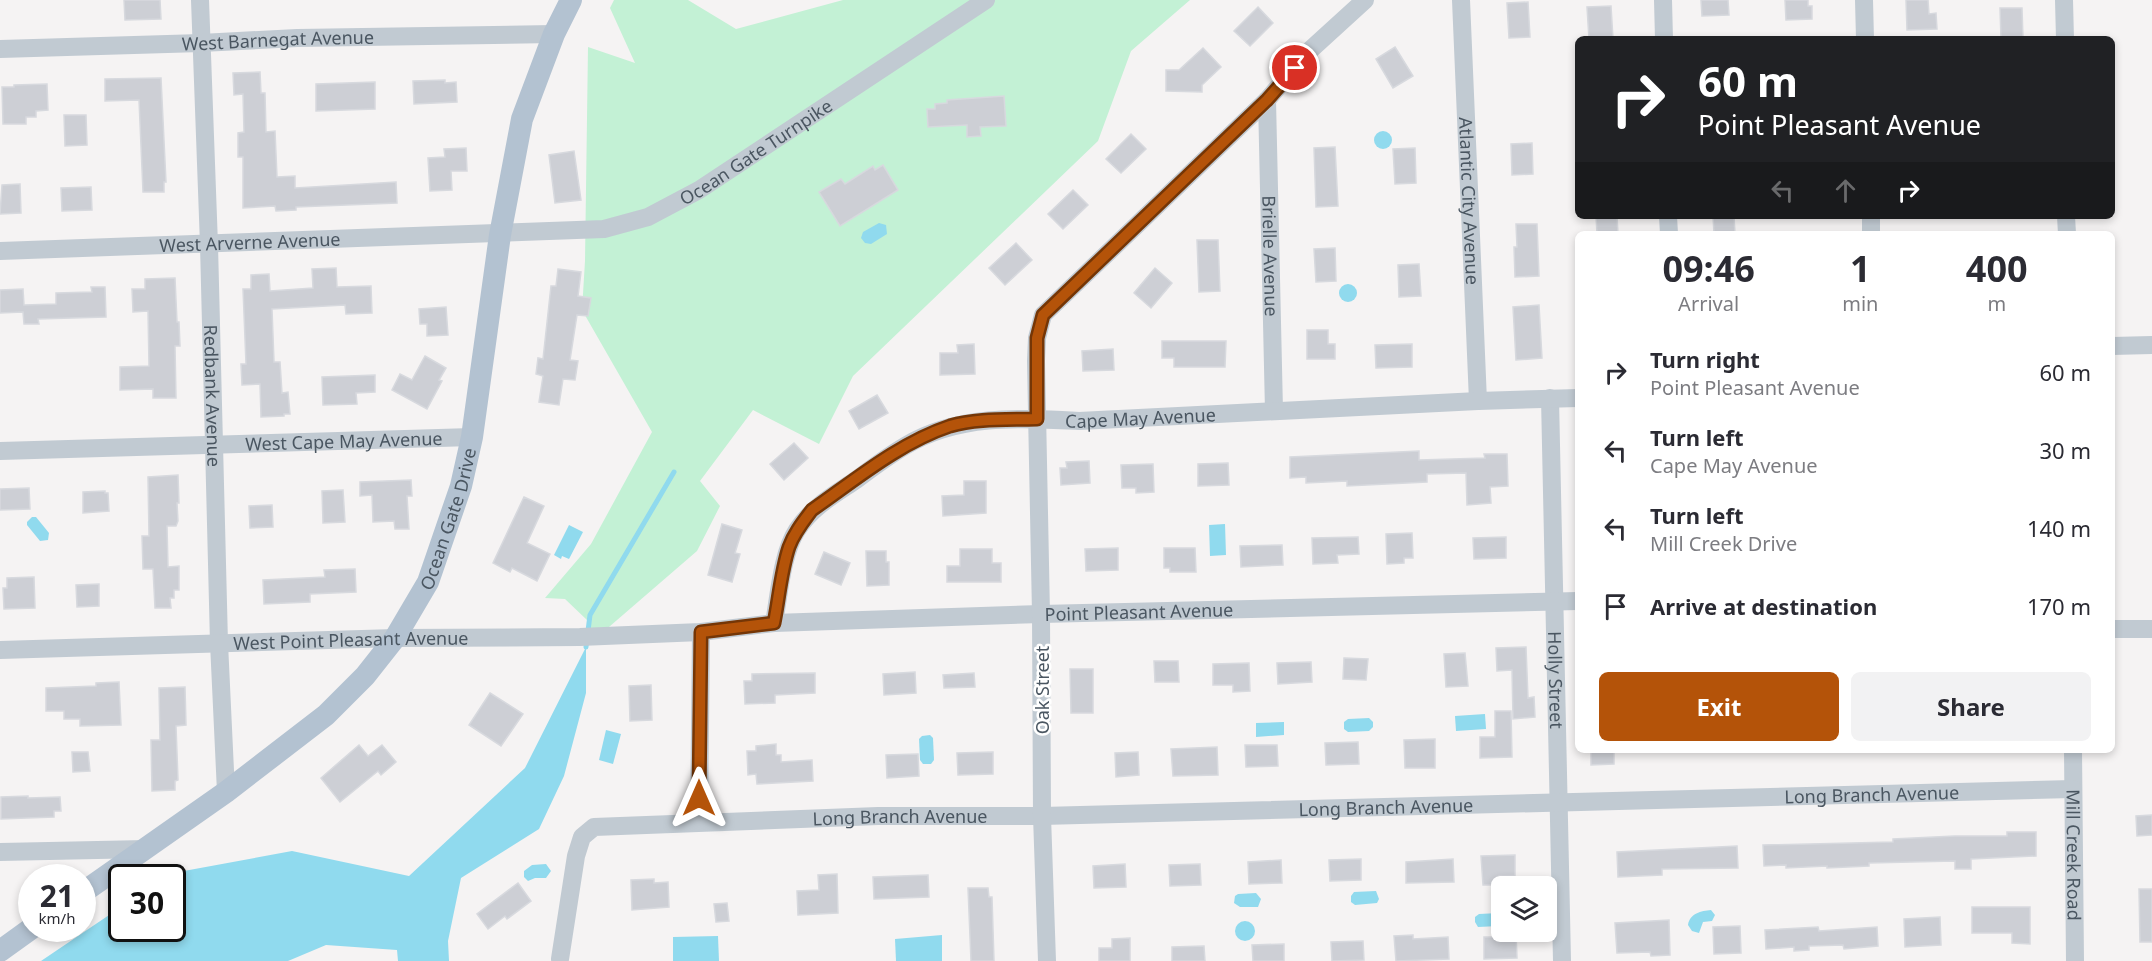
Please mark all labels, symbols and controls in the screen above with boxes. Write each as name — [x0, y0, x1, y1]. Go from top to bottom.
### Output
street label: West Barnegat Avenue — [181, 25, 374, 56]
pin — [1269, 42, 1320, 93]
icon: arrive — [1278, 51, 1311, 84]
text: 60 m — [1698, 52, 1798, 109]
icon: right — [1599, 60, 1677, 138]
street label: Ocean Gate Turnpike — [675, 93, 837, 210]
text: Point Pleasant Avenue — [1698, 106, 1981, 143]
street label: Atlantic City Avenue — [1454, 116, 1485, 285]
icon: left — [1766, 174, 1799, 207]
icon: ahead — [1829, 174, 1862, 207]
icon: right — [1892, 174, 1925, 207]
street label: Brielle Avenue — [1257, 195, 1284, 317]
street label: West Arverne Avenue — [159, 227, 341, 257]
text: 09:46 — [1662, 244, 1755, 293]
text: 1 — [1850, 244, 1871, 293]
text: 400 — [1966, 244, 2028, 293]
text: Arrival — [1678, 290, 1739, 317]
text: min — [1842, 290, 1878, 317]
text: m — [1987, 290, 2006, 317]
street label: Redbank Avenue — [199, 324, 227, 467]
text: Turn right — [1650, 344, 1760, 374]
icon: right — [1599, 356, 1632, 389]
text: 60 m — [2040, 357, 2091, 387]
text: Point Pleasant Avenue — [1650, 374, 1860, 401]
street label: Cape May Avenue — [1064, 402, 1216, 433]
text: Turn left — [1650, 422, 1744, 452]
street label: West Cape May Avenue — [245, 426, 443, 456]
icon: left — [1599, 434, 1632, 467]
text: 30 m — [2040, 435, 2091, 465]
street label: Ocean Gate Drive — [414, 446, 481, 595]
text: Cape May Avenue — [1650, 452, 1818, 479]
text: Turn left — [1650, 500, 1744, 530]
icon: left — [1599, 512, 1632, 545]
text: 140 m — [2027, 513, 2091, 543]
text: Mill Creek Drive — [1650, 530, 1797, 557]
icon: arrive — [1599, 590, 1632, 623]
text: Arrive at destination — [1650, 591, 1877, 621]
text: 170 m — [2027, 591, 2091, 621]
street label: Point Pleasant Avenue — [1044, 597, 1234, 626]
street label: West Point Pleasant Avenue — [233, 626, 468, 655]
street label: Holly Street — [1543, 631, 1569, 730]
street label: Oak Street — [1030, 645, 1054, 734]
button: Exit — [1599, 672, 1839, 741]
button: Share — [1851, 672, 2091, 741]
position arrow — [667, 766, 731, 830]
street label: Long Branch Avenue — [1784, 780, 1959, 809]
street label: Mill Creek Road — [2061, 789, 2087, 921]
street label: Long Branch Avenue — [1298, 793, 1474, 821]
street label: Long Branch Avenue — [812, 804, 987, 831]
speed limit sign: 30 — [108, 864, 186, 942]
text: 21 — [40, 875, 74, 916]
map controls — [1491, 876, 1557, 942]
button: layers — [1491, 876, 1557, 942]
text: km/h — [39, 908, 75, 928]

